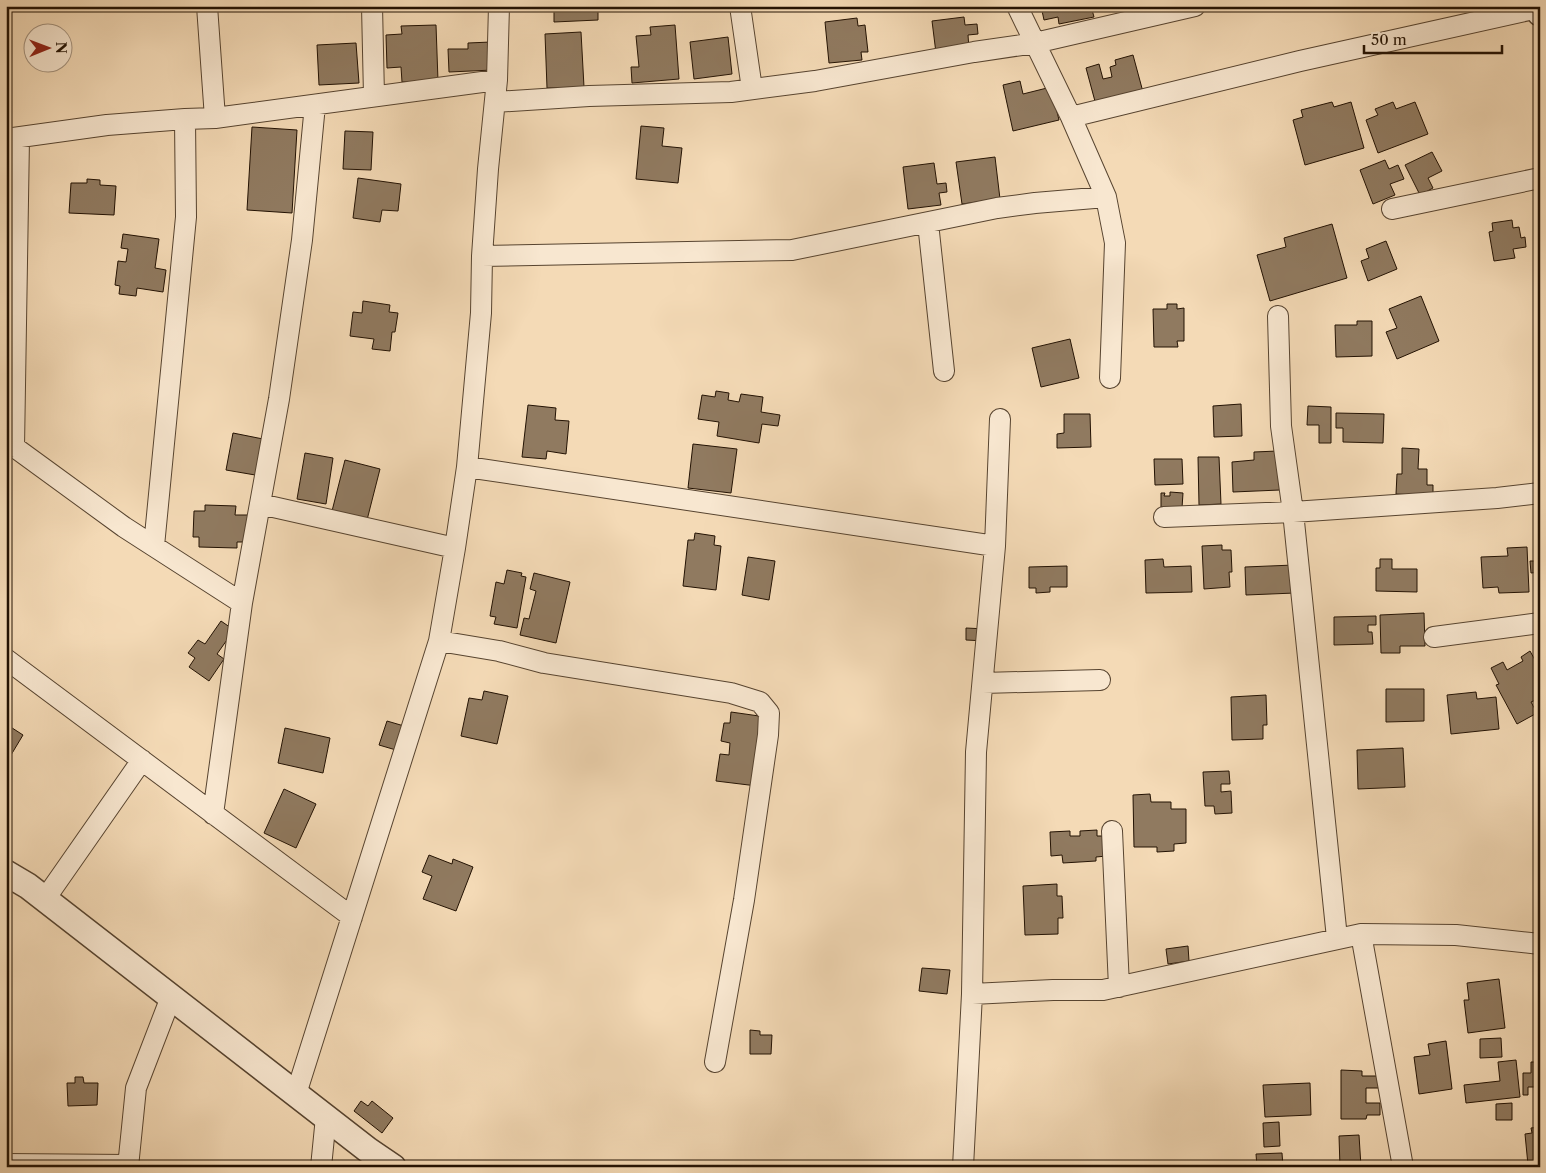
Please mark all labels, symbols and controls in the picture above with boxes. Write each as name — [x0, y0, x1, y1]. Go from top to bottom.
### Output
north arrow — [22, 22, 72, 72]
scale bar — [1364, 22, 1501, 54]
text: 50 m — [1371, 30, 1407, 49]
text: N — [52, 42, 70, 54]

